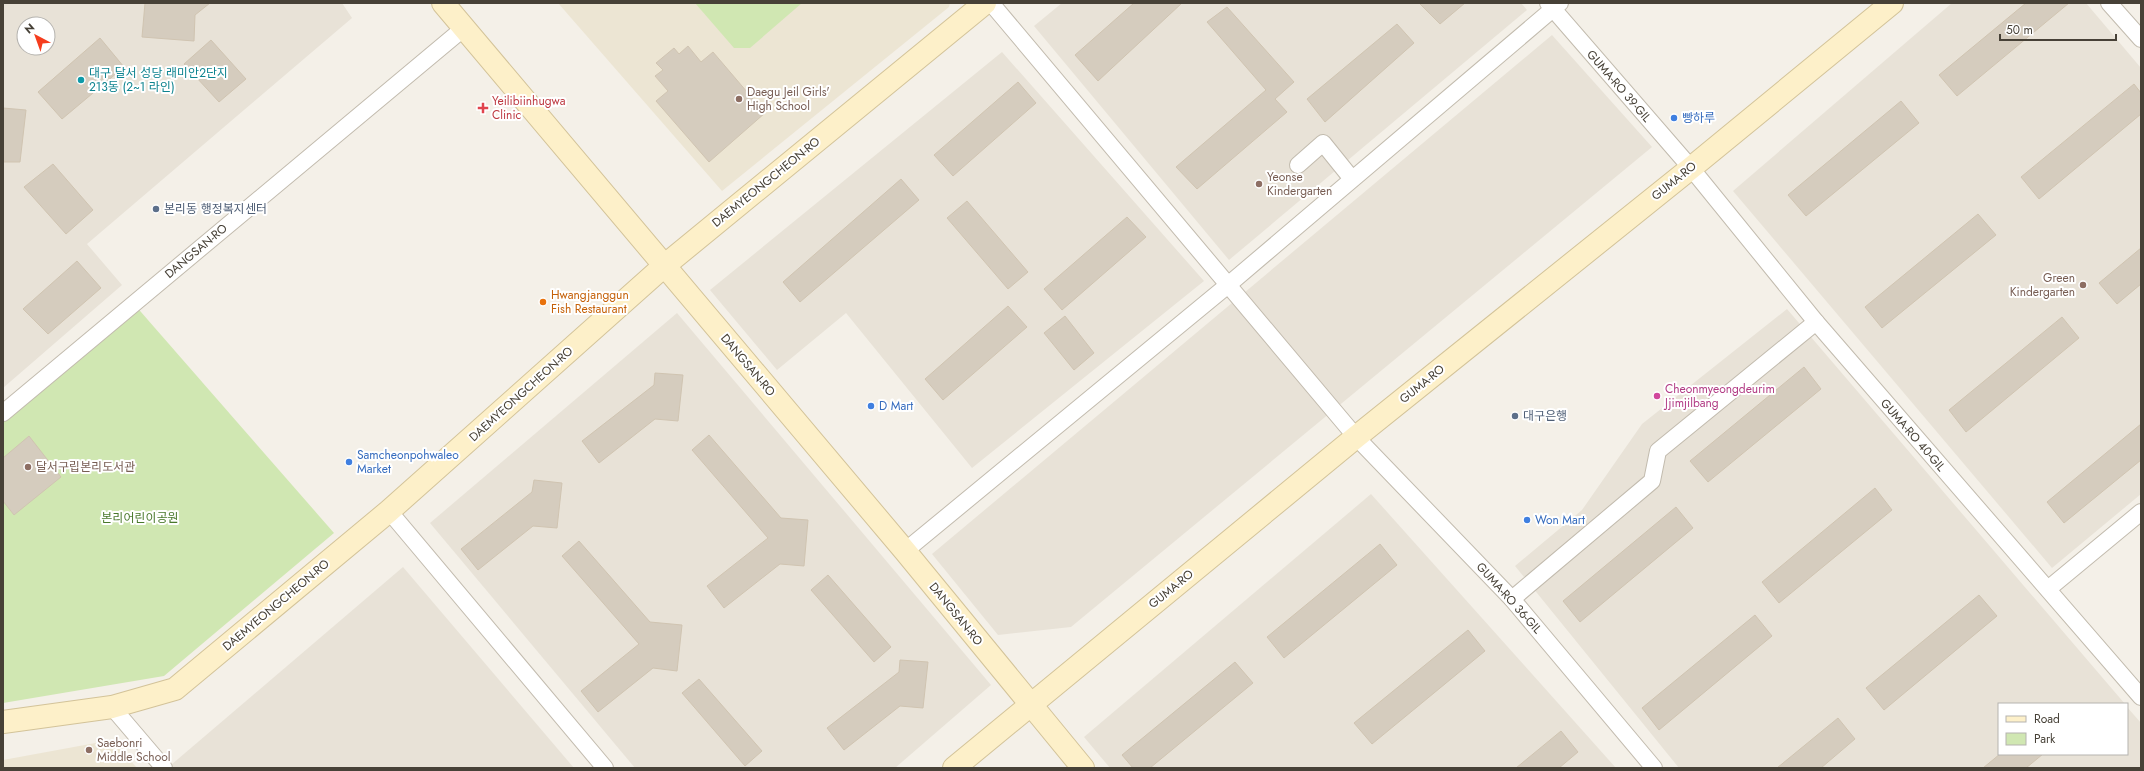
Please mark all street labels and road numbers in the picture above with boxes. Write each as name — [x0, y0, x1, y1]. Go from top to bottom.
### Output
street label: GUMA-RO 39-GIL — [1583, 46, 1656, 126]
street label: DAEMYEONGCHEON-RO — [708, 133, 824, 231]
street label: GUMA-RO — [1648, 157, 1700, 205]
street label: DANGSAN-RO — [161, 219, 231, 283]
street label: DANGSAN-RO — [716, 330, 780, 400]
street label: DAEMYEONGCHEON-RO — [465, 342, 577, 446]
street label: GUMA-RO — [1396, 360, 1448, 408]
street label: GUMA-RO 40-GIL — [1876, 395, 1950, 476]
street label: DAEMYEONGCHEON-RO — [219, 555, 333, 655]
street label: GUMA-RO 36-GIL — [1472, 558, 1546, 638]
street label: GUMA-RO — [1145, 565, 1197, 613]
street label: DANGSAN-RO — [925, 578, 987, 650]

